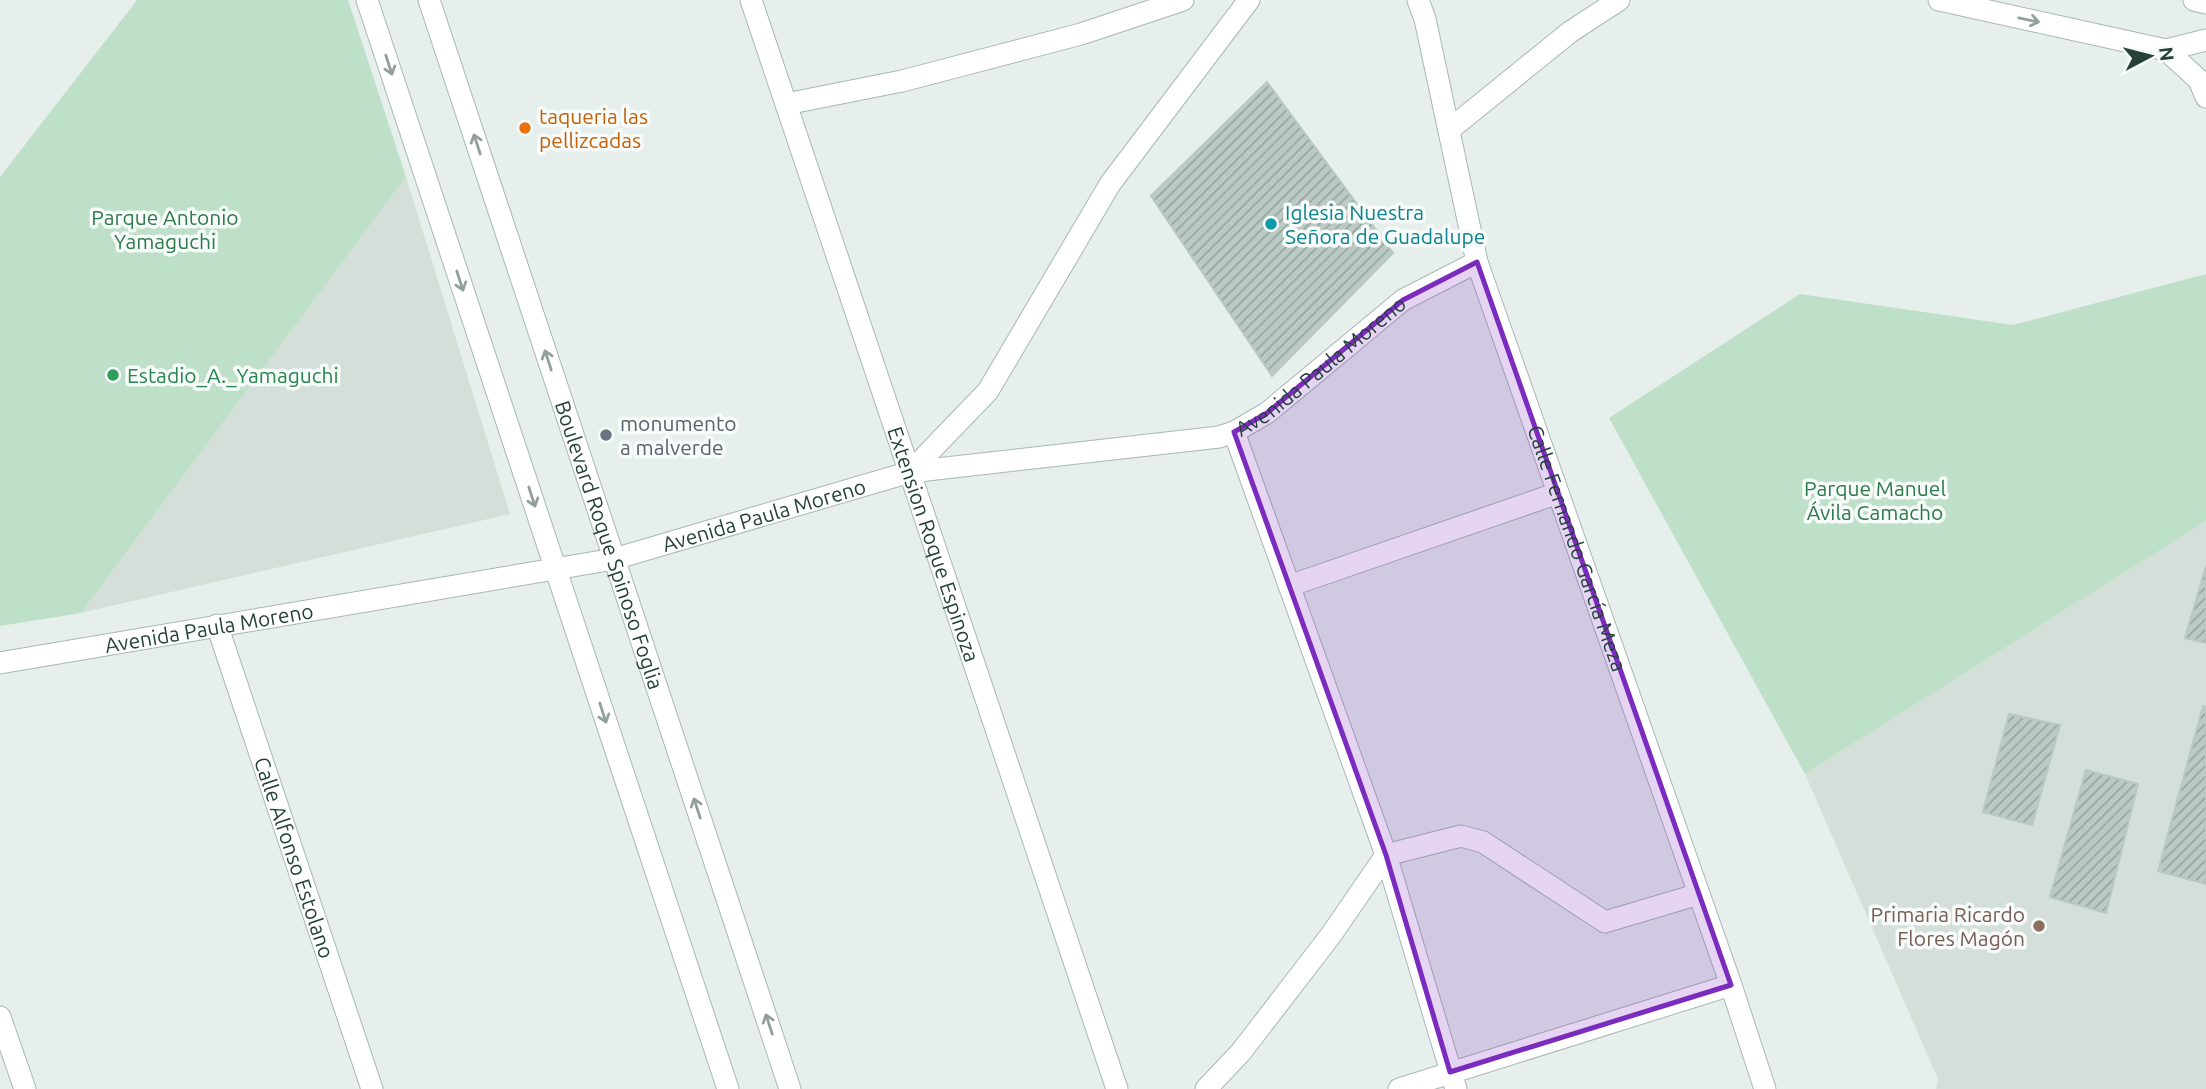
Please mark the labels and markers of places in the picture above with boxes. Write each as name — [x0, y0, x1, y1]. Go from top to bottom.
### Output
place label: taqueria las pellizcadas — [539, 104, 648, 152]
marker: taqueria las pellizcadas — [517, 120, 533, 136]
place label: Iglesia Nuestra Señora de Guadalupe — [1285, 200, 1485, 248]
marker: Iglesia Nuestra Señora de Guadalupe — [1263, 216, 1279, 232]
place label: Estadio_A._Yamaguchi — [127, 363, 339, 388]
marker: Estadio_A._Yamaguchi — [105, 367, 121, 383]
place label: monumento a malverde — [620, 411, 737, 459]
marker: monumento a malverde — [598, 427, 614, 443]
place label: Primaria Ricardo Flores Magón — [1871, 902, 2025, 950]
marker: Primaria Ricardo Flores Magón — [2031, 918, 2047, 934]

